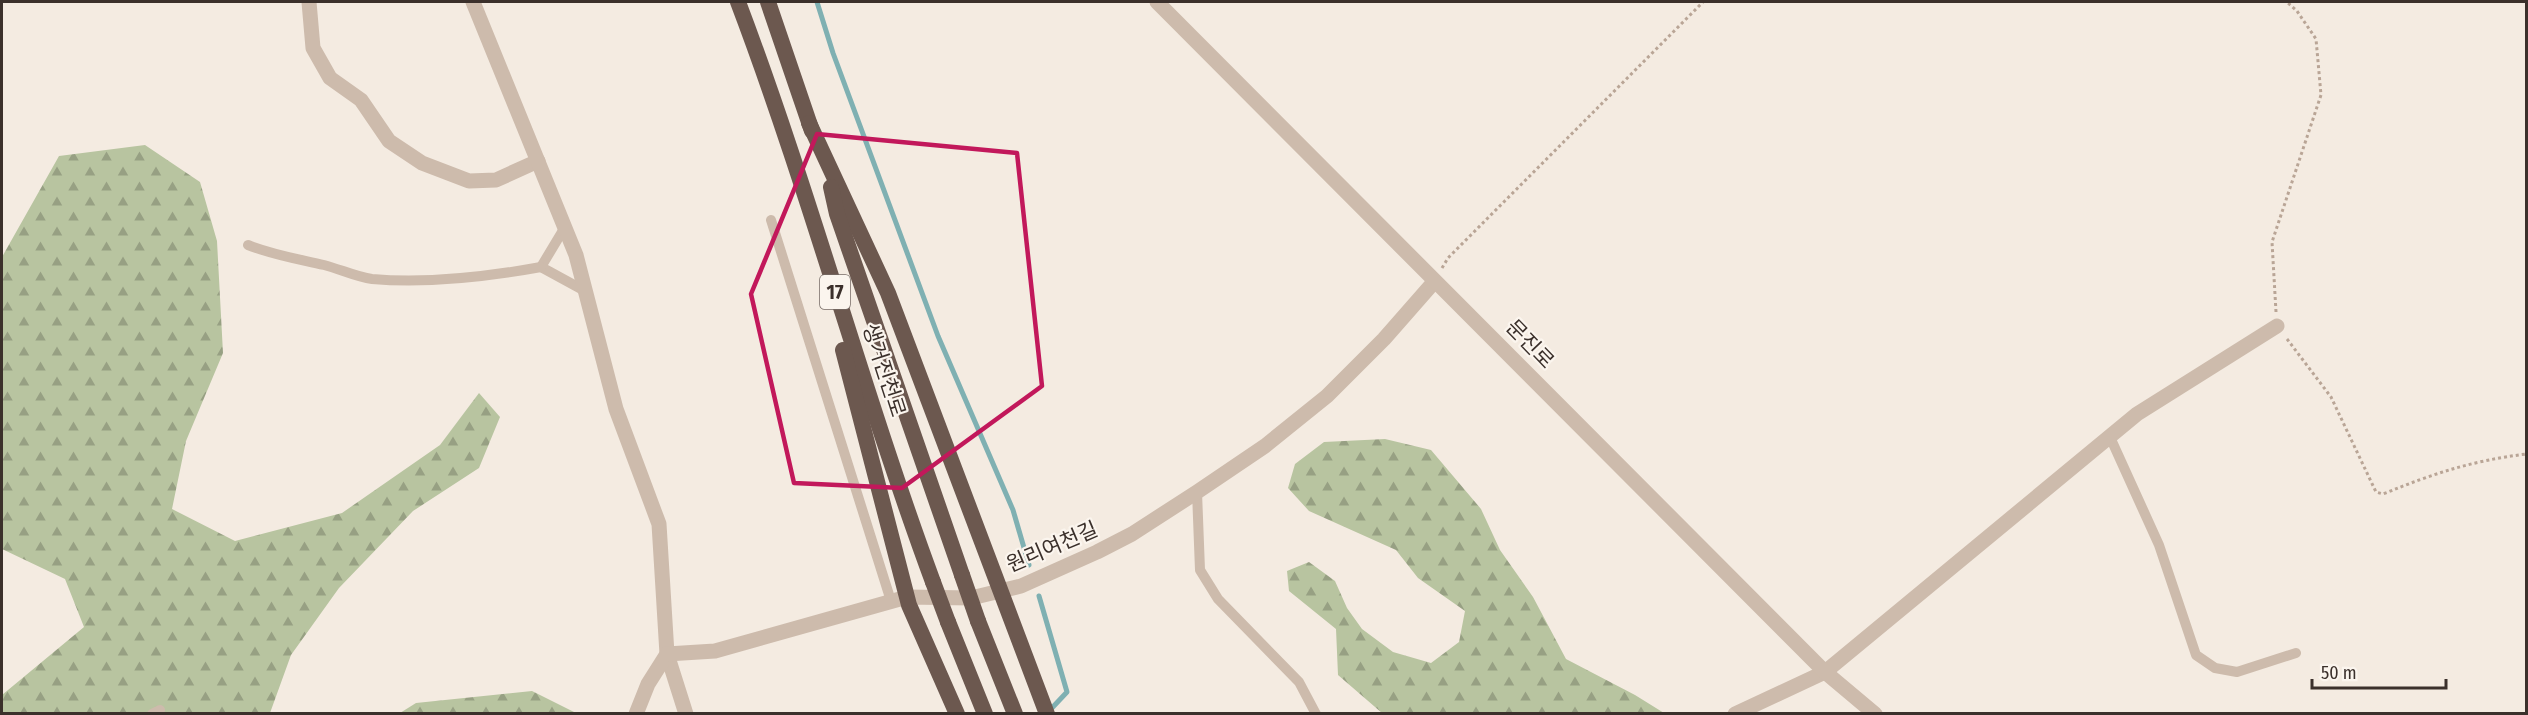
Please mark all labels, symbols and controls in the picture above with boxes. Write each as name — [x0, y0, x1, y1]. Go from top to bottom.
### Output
road number: 17 — [820, 275, 850, 309]
street label: 문진로 — [1501, 314, 1559, 374]
street label: 생거진천로 — [857, 320, 911, 420]
street label: 원리여천길 — [1002, 516, 1102, 578]
scale bar — [2312, 652, 2446, 690]
text: 50 m — [2321, 662, 2357, 684]

